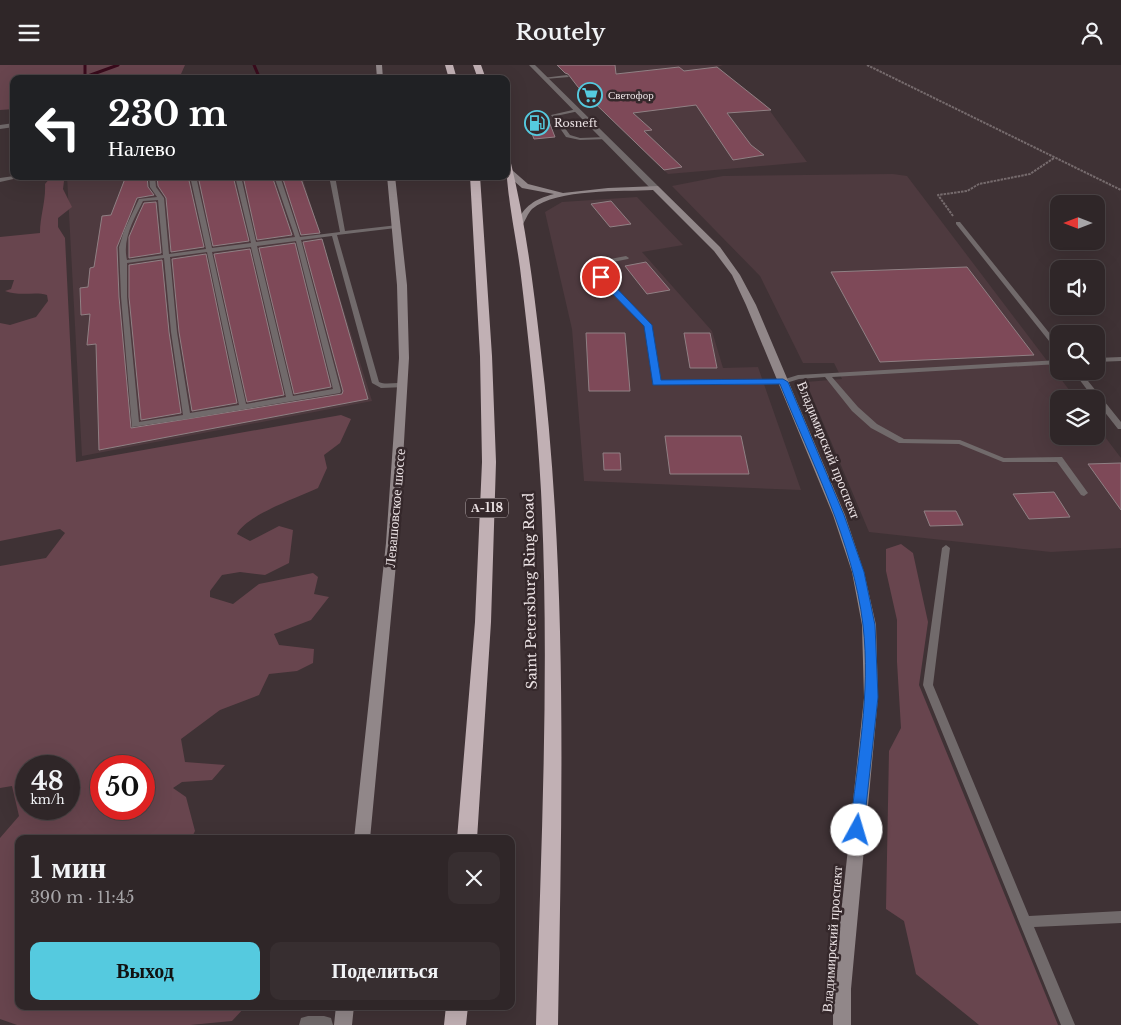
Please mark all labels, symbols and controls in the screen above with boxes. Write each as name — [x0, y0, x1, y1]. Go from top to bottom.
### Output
icon: menu — [15, 19, 43, 47]
text: Routely — [515, 19, 606, 46]
icon: person — [1078, 19, 1106, 47]
supermarket icon: Светофор — [577, 82, 603, 108]
place label: Светофор — [608, 88, 654, 102]
text: 230 m — [108, 92, 228, 135]
icon: left — [25, 95, 90, 160]
fuel station icon: Rosneft — [524, 110, 550, 136]
place label: Rosneft — [554, 116, 598, 130]
text: Налево — [108, 135, 176, 162]
north arrow — [1050, 195, 1105, 250]
map controls — [1050, 195, 1105, 445]
pin — [580, 256, 622, 298]
button: sound — [1050, 260, 1105, 315]
icon: arrive — [587, 263, 615, 291]
button: search — [1050, 325, 1105, 380]
street label: Владимирский проспект — [793, 378, 865, 522]
button: layers — [1050, 390, 1105, 445]
street label: Левашовское шоссе — [381, 448, 409, 568]
street label: Saint Petersburg Ring Road — [519, 492, 541, 689]
road number: А-118 — [466, 498, 508, 517]
speed limit sign: 50 — [90, 755, 155, 820]
text: 48 — [31, 766, 64, 797]
text: km/h — [30, 792, 65, 807]
position arrow — [830, 803, 882, 855]
text: 1 мин — [30, 849, 106, 886]
button: close — [448, 852, 500, 904]
street label: Владимирский проспект — [818, 865, 846, 1013]
text: 390 m · 11:45 — [30, 887, 134, 907]
button: Выход — [30, 942, 260, 1000]
button: Поделиться — [270, 942, 500, 1000]

